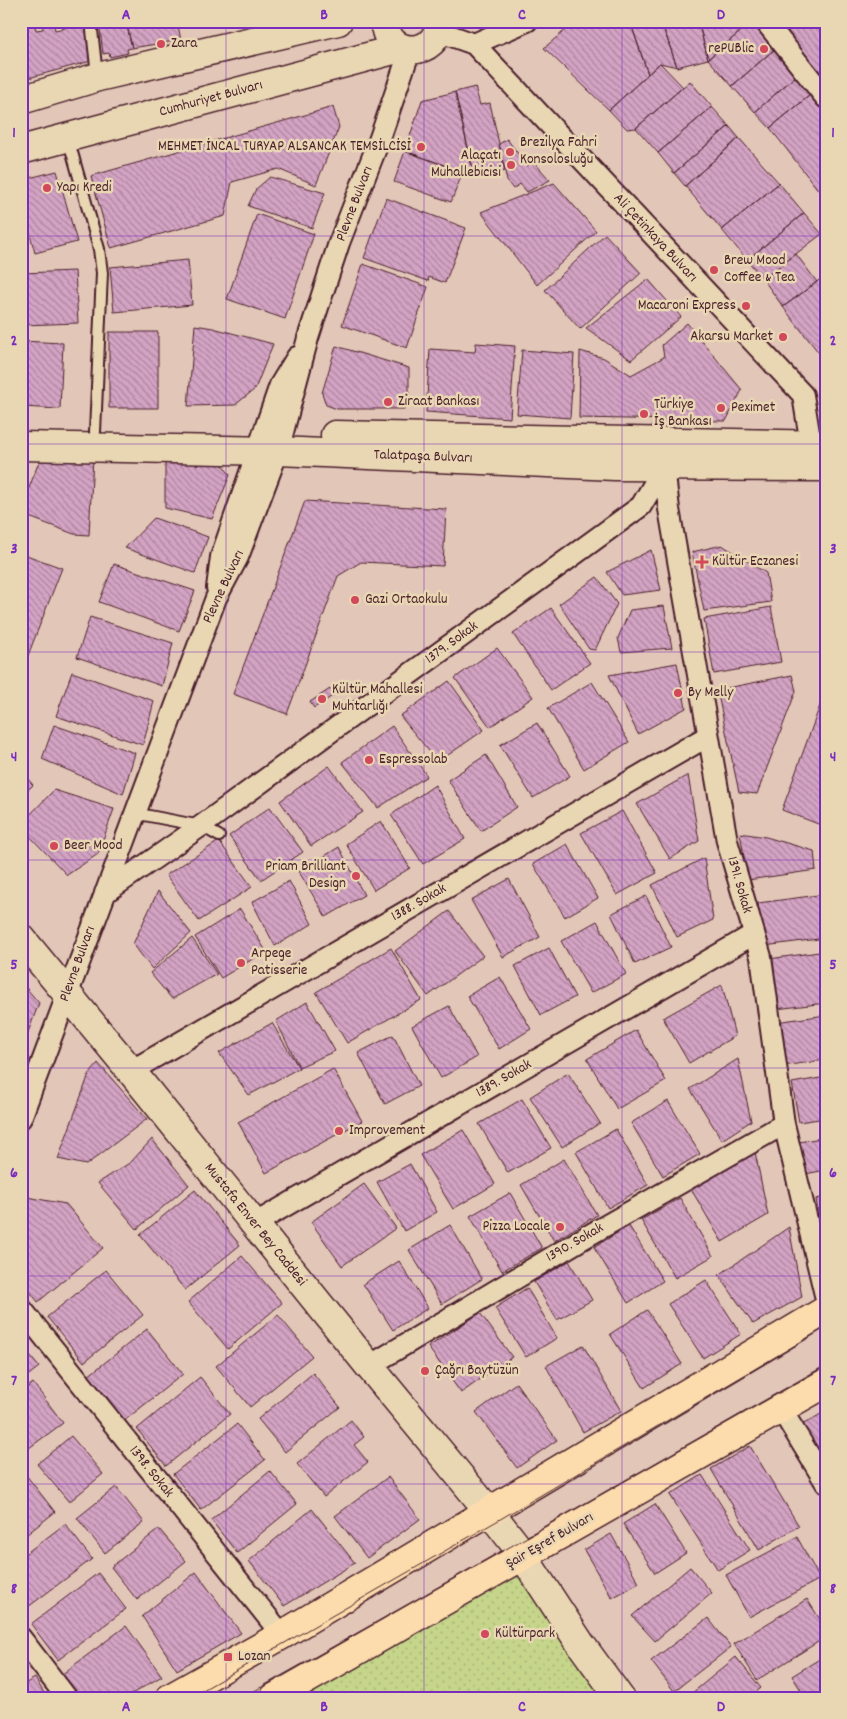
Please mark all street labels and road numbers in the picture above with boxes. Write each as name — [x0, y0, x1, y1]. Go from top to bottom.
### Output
street label: Cumhuriyet Bulvarı — [157, 75, 265, 123]
street label: Plevne Bulvarı — [331, 163, 380, 245]
street label: Ali Çetinkaya Bulvarı — [608, 188, 702, 288]
street label: Talatpaşa Bulvarı — [373, 444, 473, 470]
street label: Plevne Bulvarı — [197, 546, 251, 627]
street label: 1379. Sokak — [421, 616, 483, 670]
street label: 1391. Sokak — [720, 854, 758, 916]
street label: 1388. Sokak — [387, 878, 451, 928]
street label: Plevne Bulvarı — [54, 923, 102, 1005]
street label: 1389. Sokak — [472, 1054, 536, 1104]
street label: Mustafa Enver Bey Caddesi — [198, 1159, 312, 1292]
street label: 1390. Sokak — [542, 1218, 608, 1268]
street label: 1398. Sokak — [123, 1441, 179, 1503]
street label: Şair Eşref Bulvarı — [502, 1507, 598, 1575]

